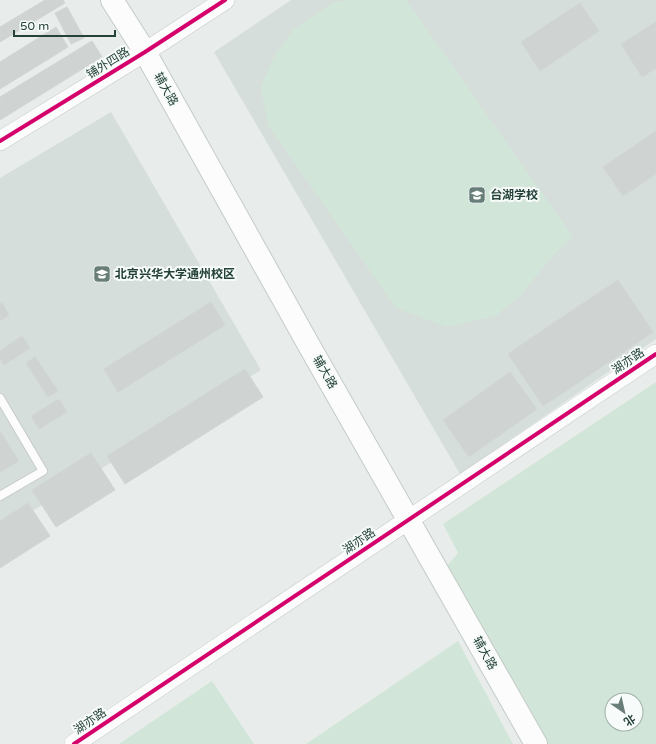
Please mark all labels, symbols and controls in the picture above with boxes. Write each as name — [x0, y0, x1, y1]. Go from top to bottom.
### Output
scale bar — [14, 12, 115, 38]
text: 50 m — [20, 19, 49, 33]
street label: 铺外四路 — [84, 44, 132, 82]
street label: 辅大路 — [151, 70, 181, 108]
school or university icon: 台湖学校 — [467, 185, 487, 205]
place label: 台湖学校 — [490, 188, 538, 202]
school or university icon: 北京兴华大学通州校区 — [92, 264, 112, 284]
place label: 北京兴华大学通州校区 — [115, 267, 235, 281]
street label: 湖亦路 — [609, 345, 647, 377]
street label: 辅大路 — [310, 353, 340, 391]
street label: 湖亦路 — [340, 525, 378, 557]
street label: 辅大路 — [470, 634, 500, 672]
north arrow — [604, 692, 644, 732]
street label: 湖亦路 — [71, 705, 109, 737]
text: 北 — [621, 711, 638, 728]

